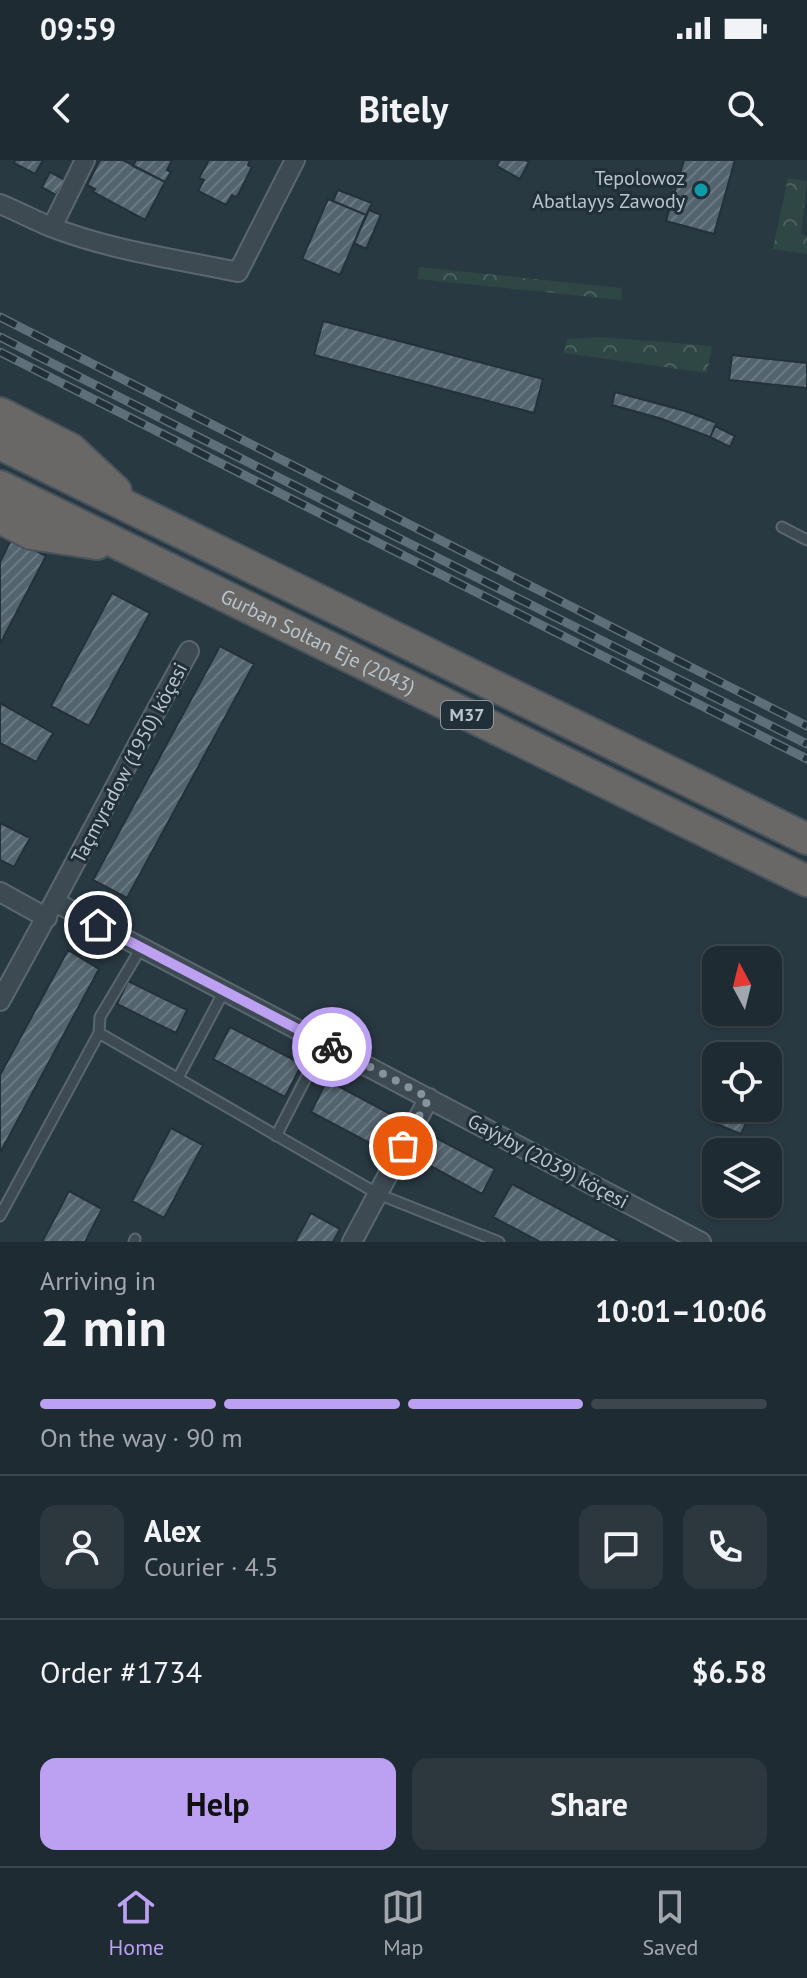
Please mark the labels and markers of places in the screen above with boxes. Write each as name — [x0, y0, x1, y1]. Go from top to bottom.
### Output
place label: Tepolowoz Abatlayys Zawody — [532, 165, 686, 214]
marker: Tepolowoz Abatlayys Zawody — [692, 181, 710, 199]
pin — [64, 891, 132, 959]
pin — [369, 1112, 437, 1180]

